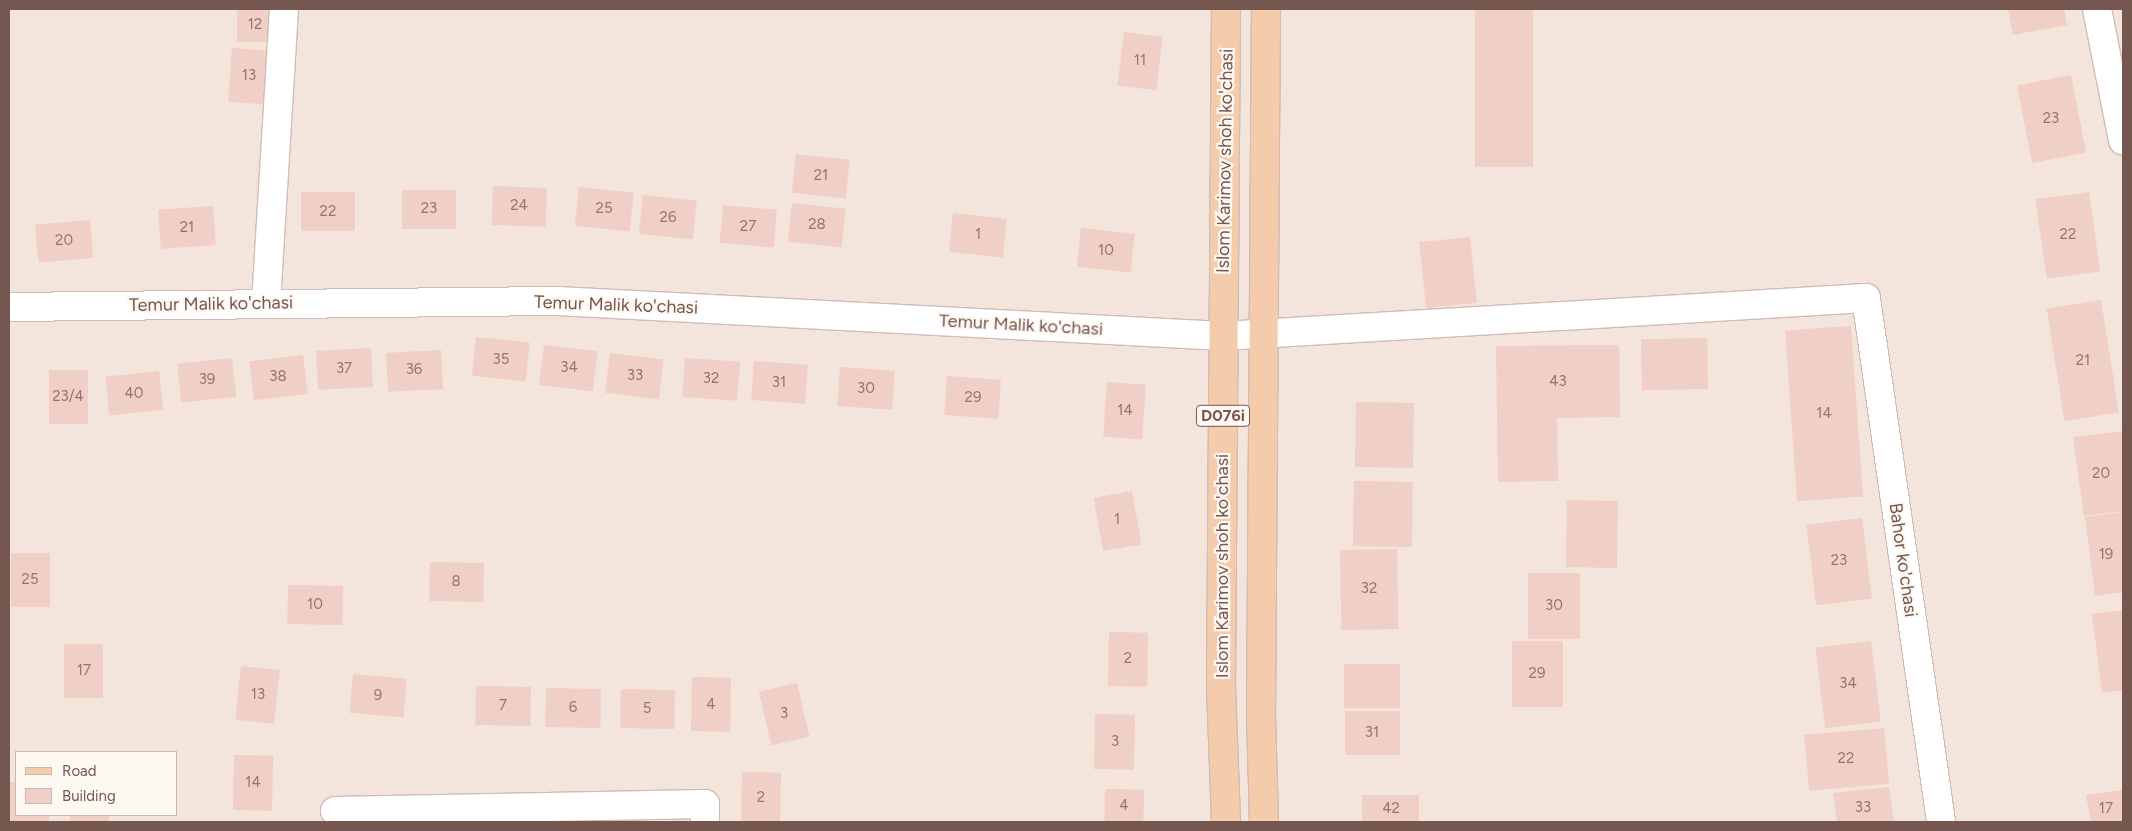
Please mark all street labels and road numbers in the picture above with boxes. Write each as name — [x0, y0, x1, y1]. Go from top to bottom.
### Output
street label: Islom Karimov shoh ko'chasi — [1212, 49, 1238, 273]
street label: Temur Malik ko'chasi — [533, 291, 699, 319]
street label: Temur Malik ko'chasi — [129, 292, 293, 316]
street label: Temur Malik ko'chasi — [938, 310, 1104, 340]
road number: D076i — [1196, 402, 1250, 430]
street label: Islom Karimov shoh ko'chasi — [1211, 454, 1233, 678]
street label: Bahor ko'chasi — [1884, 501, 1922, 619]

